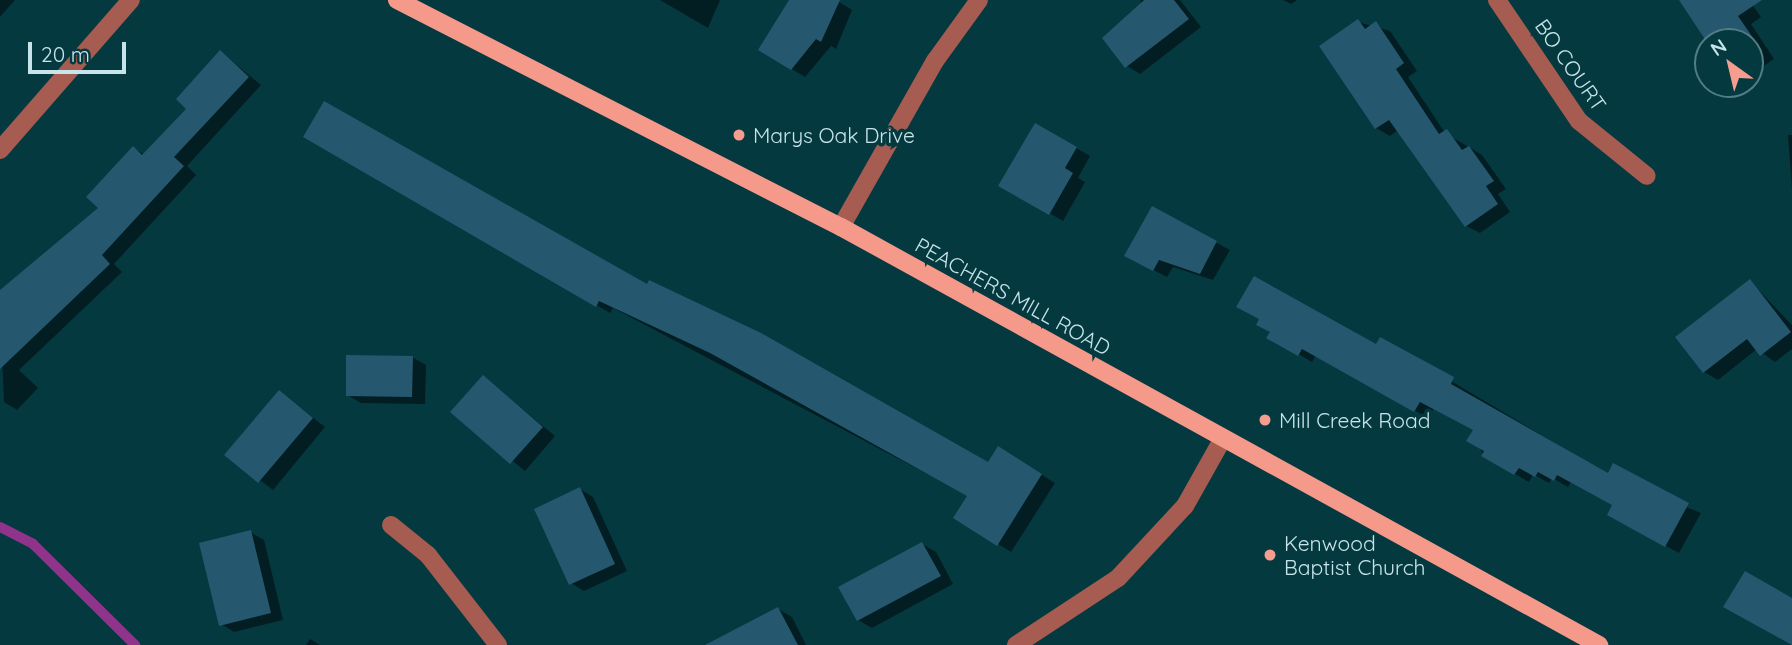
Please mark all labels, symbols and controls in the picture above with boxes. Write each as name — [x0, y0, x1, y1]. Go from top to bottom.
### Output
street label: BO COURT — [1530, 14, 1612, 116]
scale bar — [32, 28, 130, 72]
north arrow — [1694, 28, 1764, 98]
text: N — [1706, 33, 1731, 61]
text: 20 m — [41, 41, 90, 67]
place label: Marys Oak Drive — [753, 122, 915, 148]
marker: Marys Oak Drive — [731, 127, 747, 143]
street label: PEACHERS MILL ROAD — [911, 232, 1115, 360]
place label: Mill Creek Road — [1279, 407, 1430, 433]
marker: Mill Creek Road — [1257, 412, 1273, 428]
place label: Kenwood Baptist Church — [1284, 530, 1425, 580]
marker: Kenwood Baptist Church — [1262, 547, 1278, 563]

